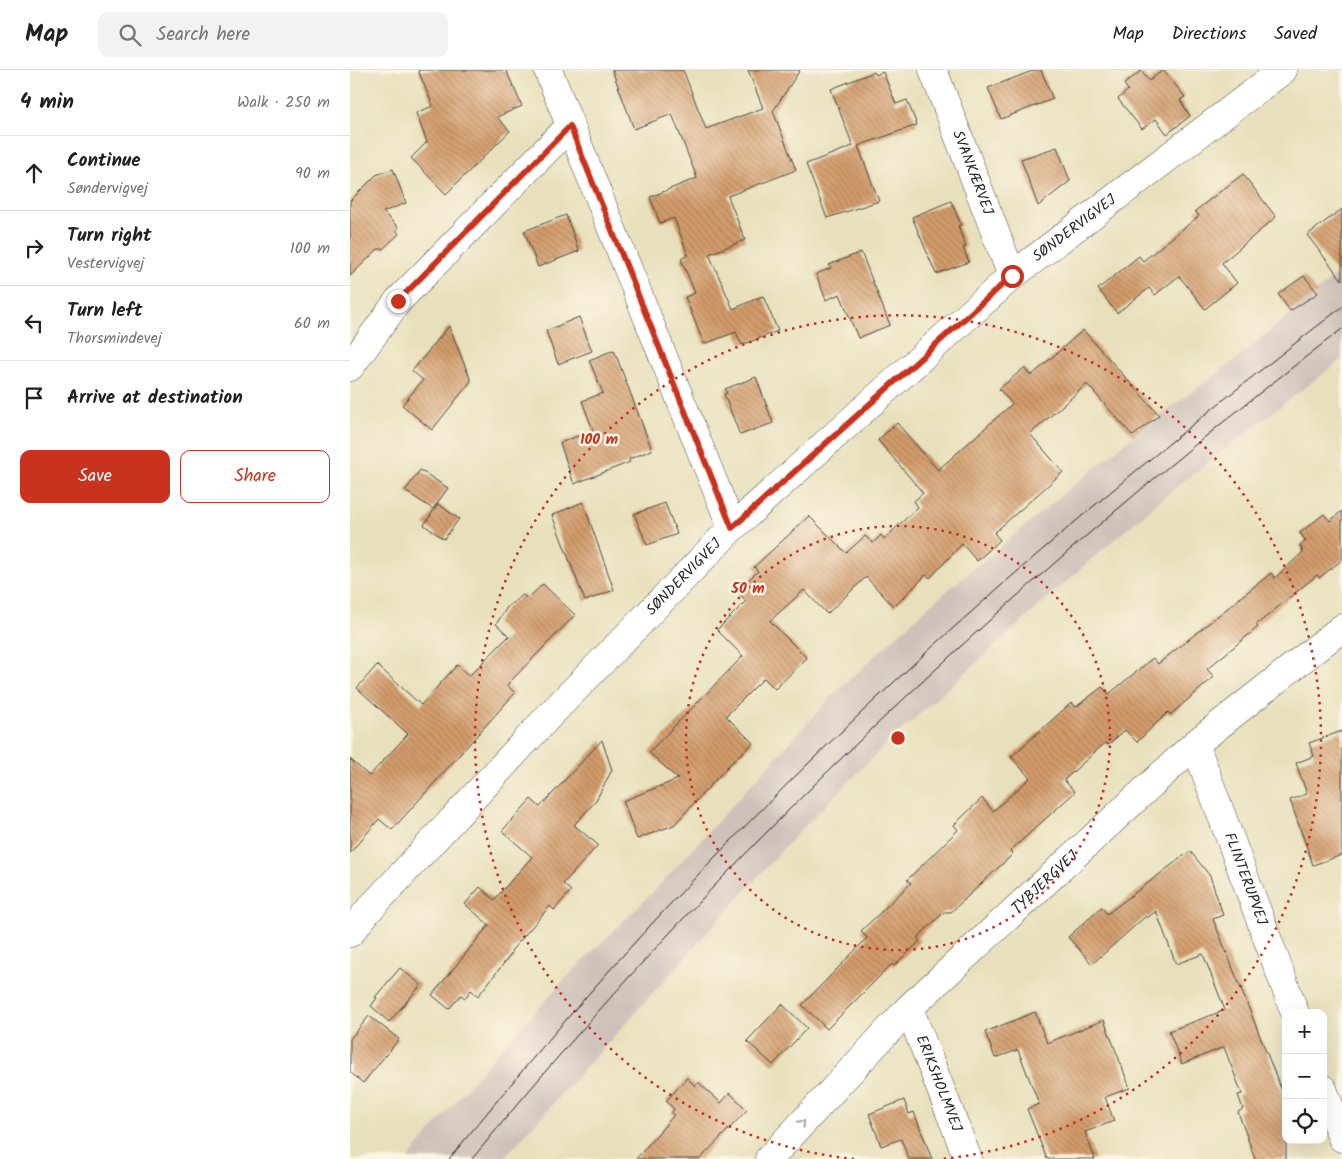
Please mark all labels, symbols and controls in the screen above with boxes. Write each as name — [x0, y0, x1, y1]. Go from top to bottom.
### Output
search box — [98, 12, 448, 57]
text: Map — [25, 15, 68, 54]
text: Search here — [156, 20, 250, 50]
text: Map — [1112, 20, 1144, 49]
text: Directions — [1172, 20, 1246, 49]
text: Saved — [1274, 20, 1317, 49]
icon: search — [116, 21, 144, 49]
text: 4 min — [20, 86, 74, 119]
text: Walk · 250 m — [237, 90, 330, 115]
street label: SVANKÆRVEJ — [945, 127, 1000, 220]
text: Continue — [67, 146, 140, 176]
icon: ahead — [20, 159, 48, 187]
text: 90 m — [295, 161, 330, 186]
text: Søndervigvej — [67, 176, 148, 201]
street label: SØNDERVIGVEJ — [1027, 188, 1122, 268]
text: Turn right — [67, 221, 152, 251]
icon: right — [20, 234, 48, 262]
text: 100 m — [290, 236, 330, 261]
text: Vestervigvej — [67, 251, 144, 276]
route start — [1001, 265, 1024, 288]
route end — [387, 290, 410, 313]
text: Turn left — [67, 296, 142, 326]
icon: left — [20, 309, 48, 337]
text: 60 m — [294, 311, 330, 336]
text: Thorsmindevej — [67, 326, 162, 351]
text: Arrive at destination — [67, 383, 243, 413]
icon: arrive — [20, 384, 48, 412]
text: 100 m — [580, 428, 618, 452]
button: Save — [20, 450, 170, 503]
button: Share — [180, 450, 330, 503]
street label: SØNDERVIGVEJ — [640, 532, 728, 622]
text: 50 m — [730, 577, 765, 601]
centre of rings — [889, 729, 907, 747]
street label: FLINTERUPVEJ — [1217, 829, 1274, 930]
street label: TYBJERGVEJ — [1006, 845, 1085, 920]
map controls — [1282, 1009, 1327, 1144]
button: + — [1282, 1009, 1327, 1054]
street label: ERIKSHOLMVEJ — [909, 1032, 969, 1136]
button: − — [1282, 1054, 1327, 1099]
button: locate — [1282, 1099, 1327, 1144]
one-way arrow — [796, 1120, 805, 1129]

